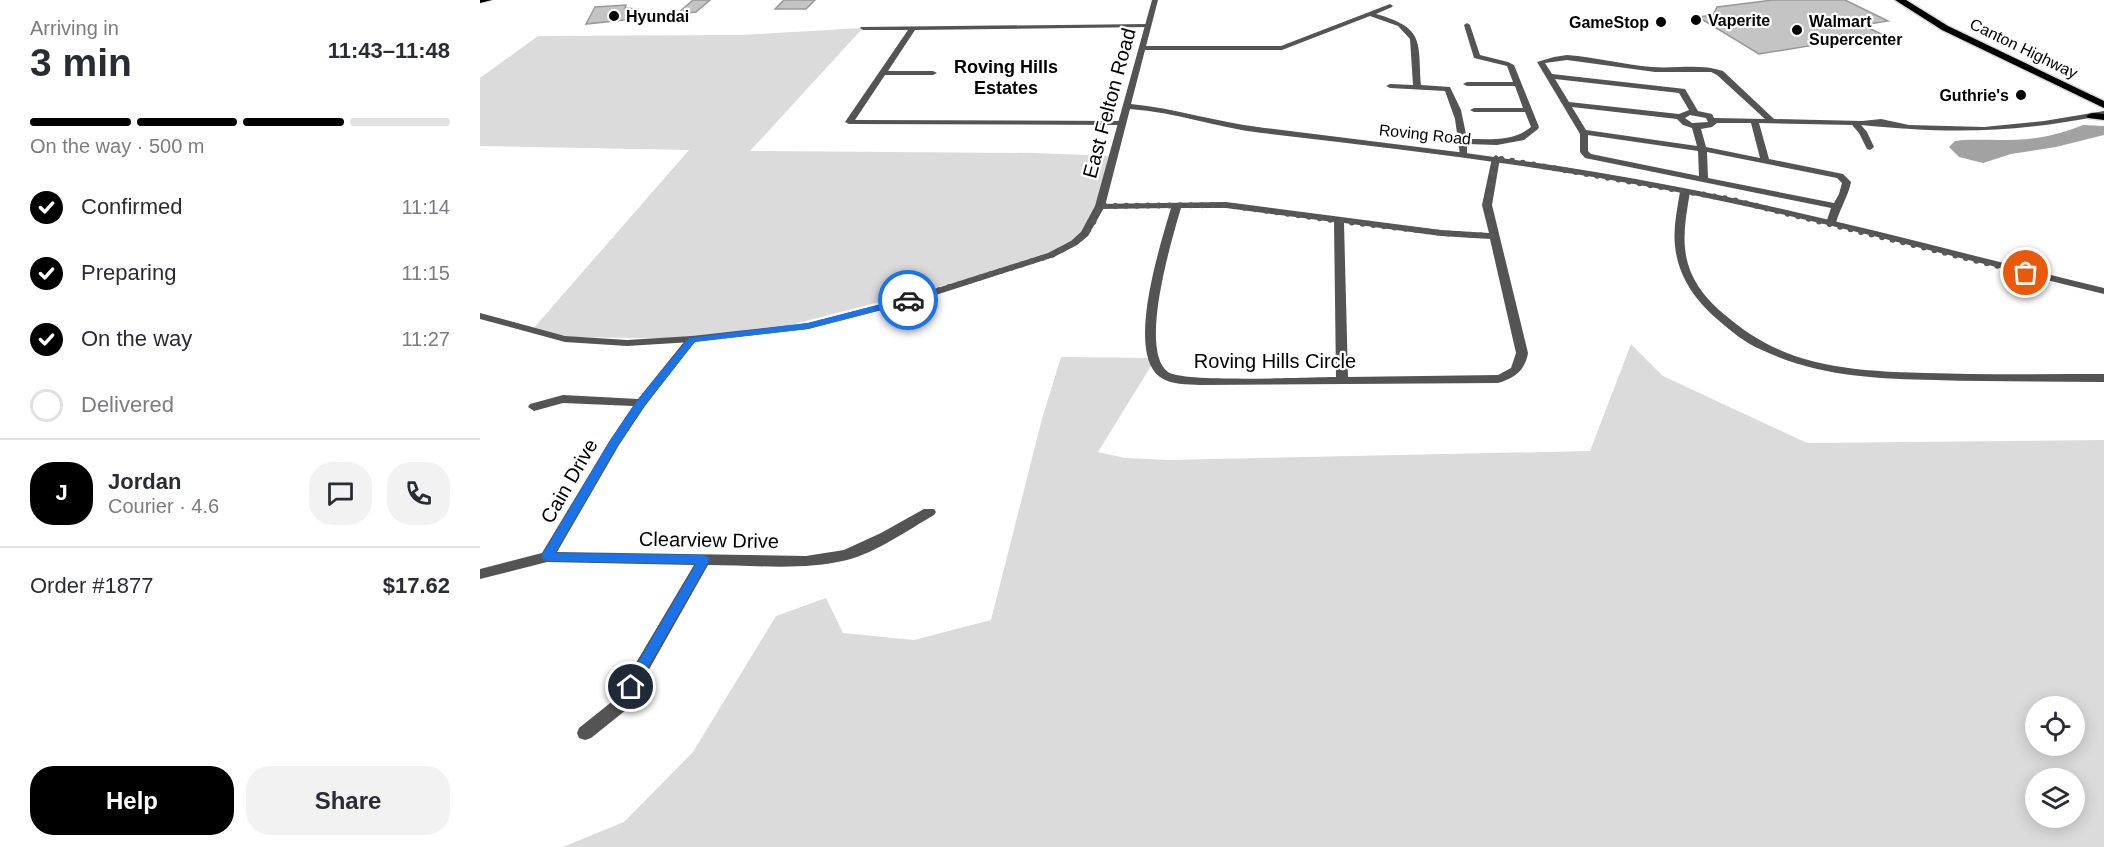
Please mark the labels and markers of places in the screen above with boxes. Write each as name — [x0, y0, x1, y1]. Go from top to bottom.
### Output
place label: Hyundai — [626, 8, 689, 25]
marker: Hyundai — [607, 9, 621, 23]
place label: Vaperite — [1708, 12, 1770, 29]
marker: Vaperite — [1689, 13, 1703, 27]
place label: Walmart Supercenter — [1809, 13, 1902, 48]
place label: GameStop — [1569, 14, 1649, 31]
marker: GameStop — [1654, 15, 1668, 29]
marker: Walmart Supercenter — [1790, 23, 1804, 37]
place label: Guthrie's — [1939, 87, 2009, 104]
marker: Guthrie's — [2014, 88, 2028, 102]
pin — [2000, 247, 2051, 298]
pin — [605, 661, 656, 712]

